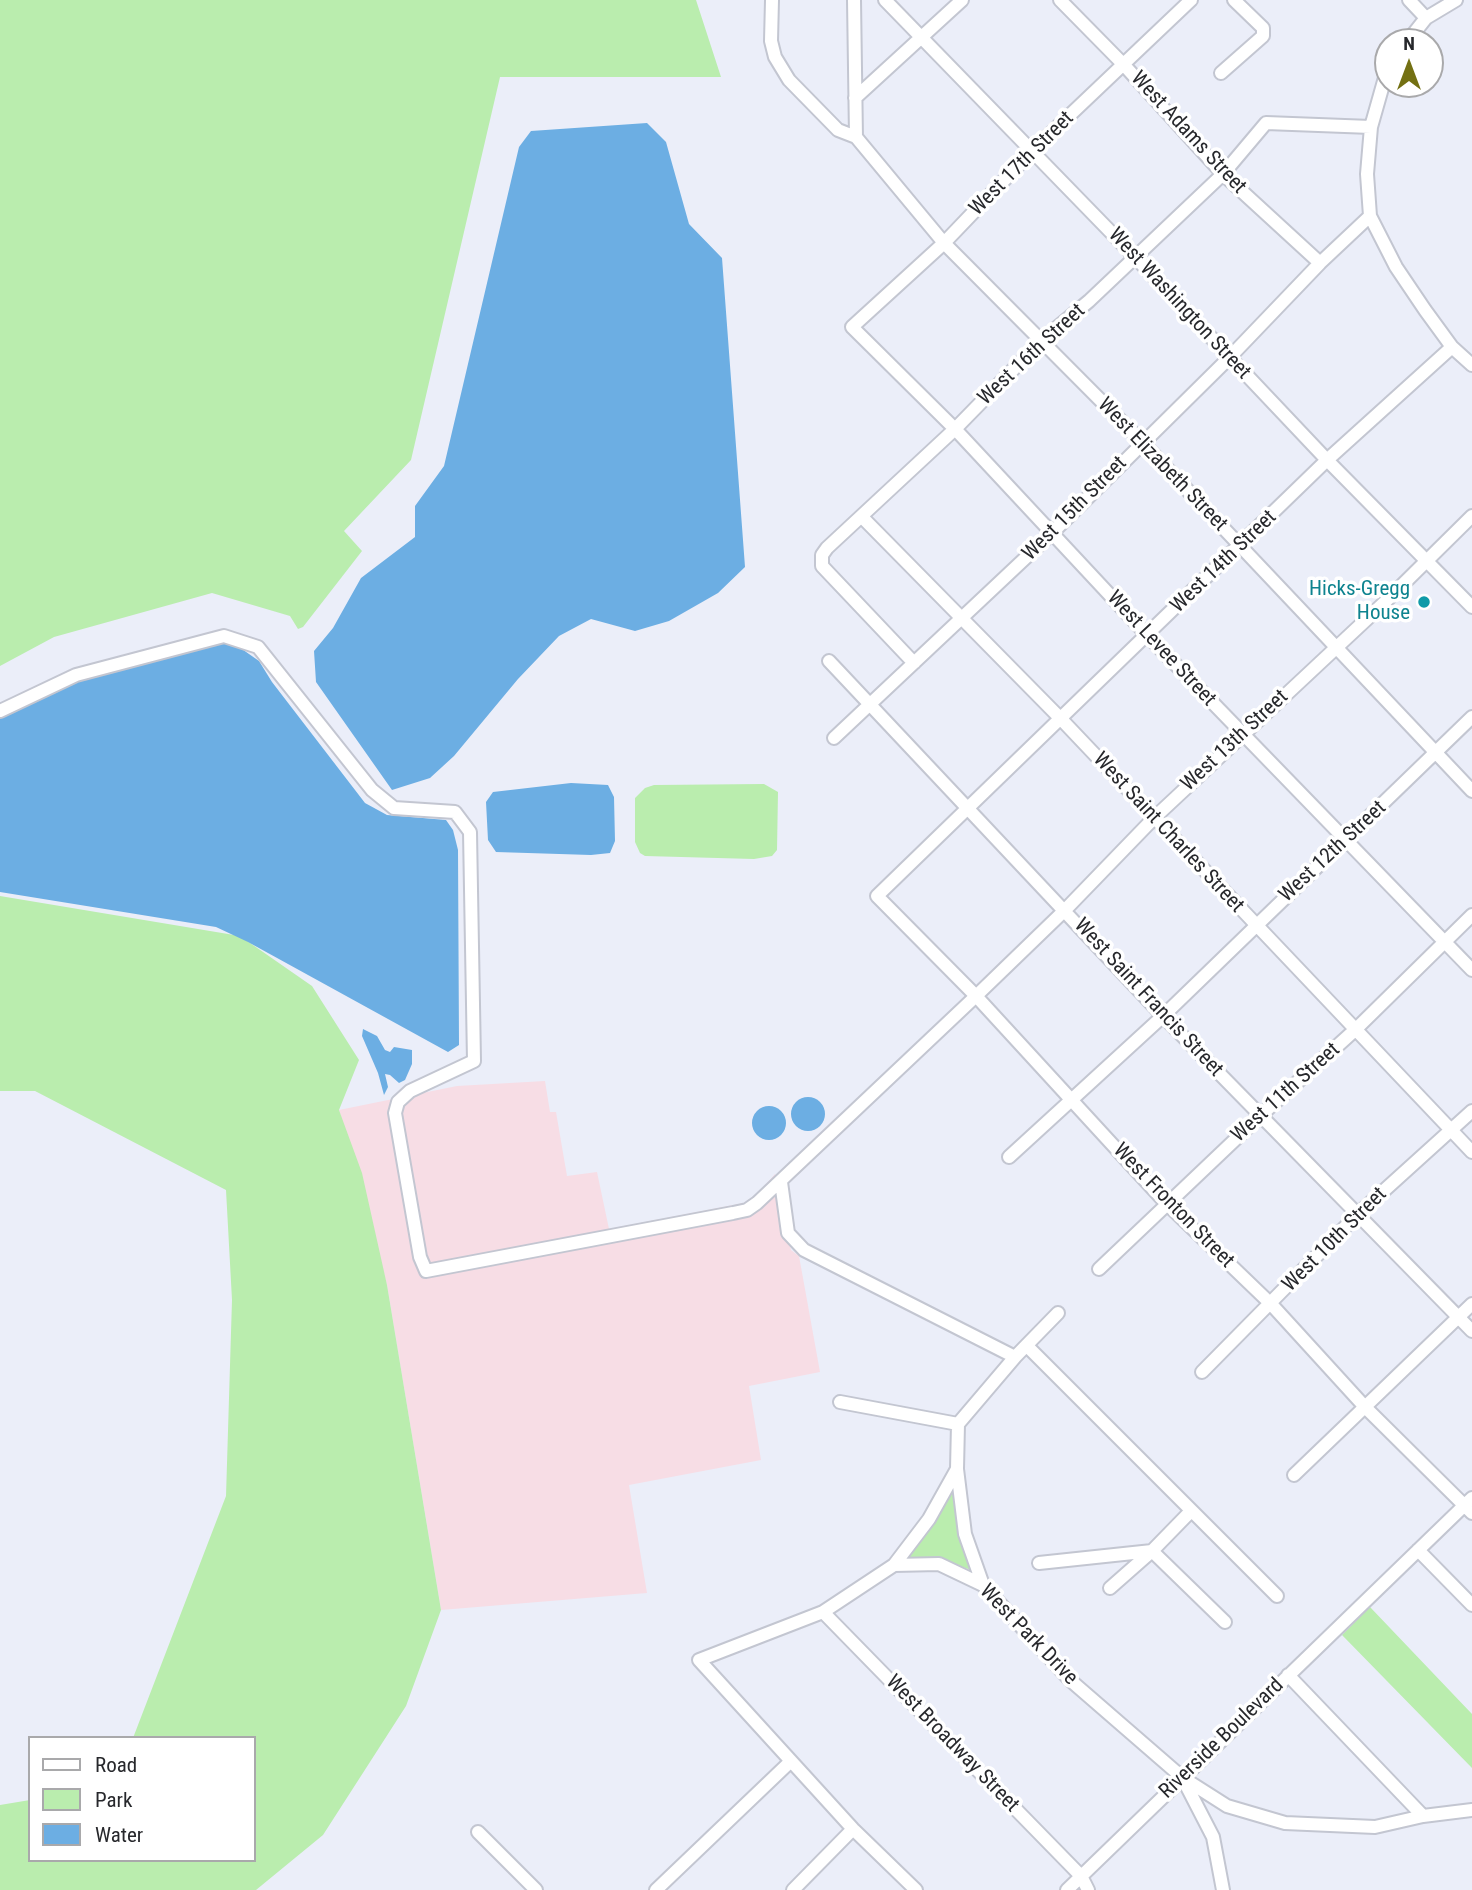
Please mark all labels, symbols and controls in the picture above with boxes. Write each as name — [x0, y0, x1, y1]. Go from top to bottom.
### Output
north arrow — [1374, 28, 1444, 98]
text: N — [1403, 32, 1415, 55]
street label: West Adams Street — [1125, 67, 1251, 199]
street label: West 17th Street — [965, 107, 1079, 221]
street label: West Washington Street — [1102, 223, 1256, 385]
street label: West 16th Street — [973, 299, 1091, 411]
street label: West Elizabeth Street — [1092, 393, 1232, 537]
street label: West 15th Street — [1018, 452, 1132, 566]
street label: West 14th Street — [1166, 505, 1282, 619]
place label: Hicks-Gregg House — [1309, 577, 1410, 627]
street label: West Levee Street — [1101, 586, 1221, 712]
marker: Hicks-Gregg House — [1416, 594, 1432, 610]
street label: West 13th Street — [1176, 685, 1294, 797]
street label: West Saint Charles Street — [1087, 748, 1249, 918]
street label: West 12th Street — [1274, 796, 1392, 908]
street label: West Saint Francis Street — [1068, 914, 1228, 1082]
street label: West 11th Street — [1227, 1038, 1345, 1148]
street label: West Fronton Street — [1107, 1138, 1239, 1274]
street label: West 10th Street — [1278, 1183, 1392, 1297]
street label: West Park Drive — [974, 1579, 1082, 1691]
street label: West Broadway Street — [880, 1670, 1024, 1818]
street label: Riverside Boulevard — [1155, 1673, 1289, 1805]
legend — [28, 1736, 256, 1862]
text: Road — [95, 1753, 137, 1777]
text: Park — [95, 1788, 132, 1812]
text: Water — [95, 1823, 143, 1847]

